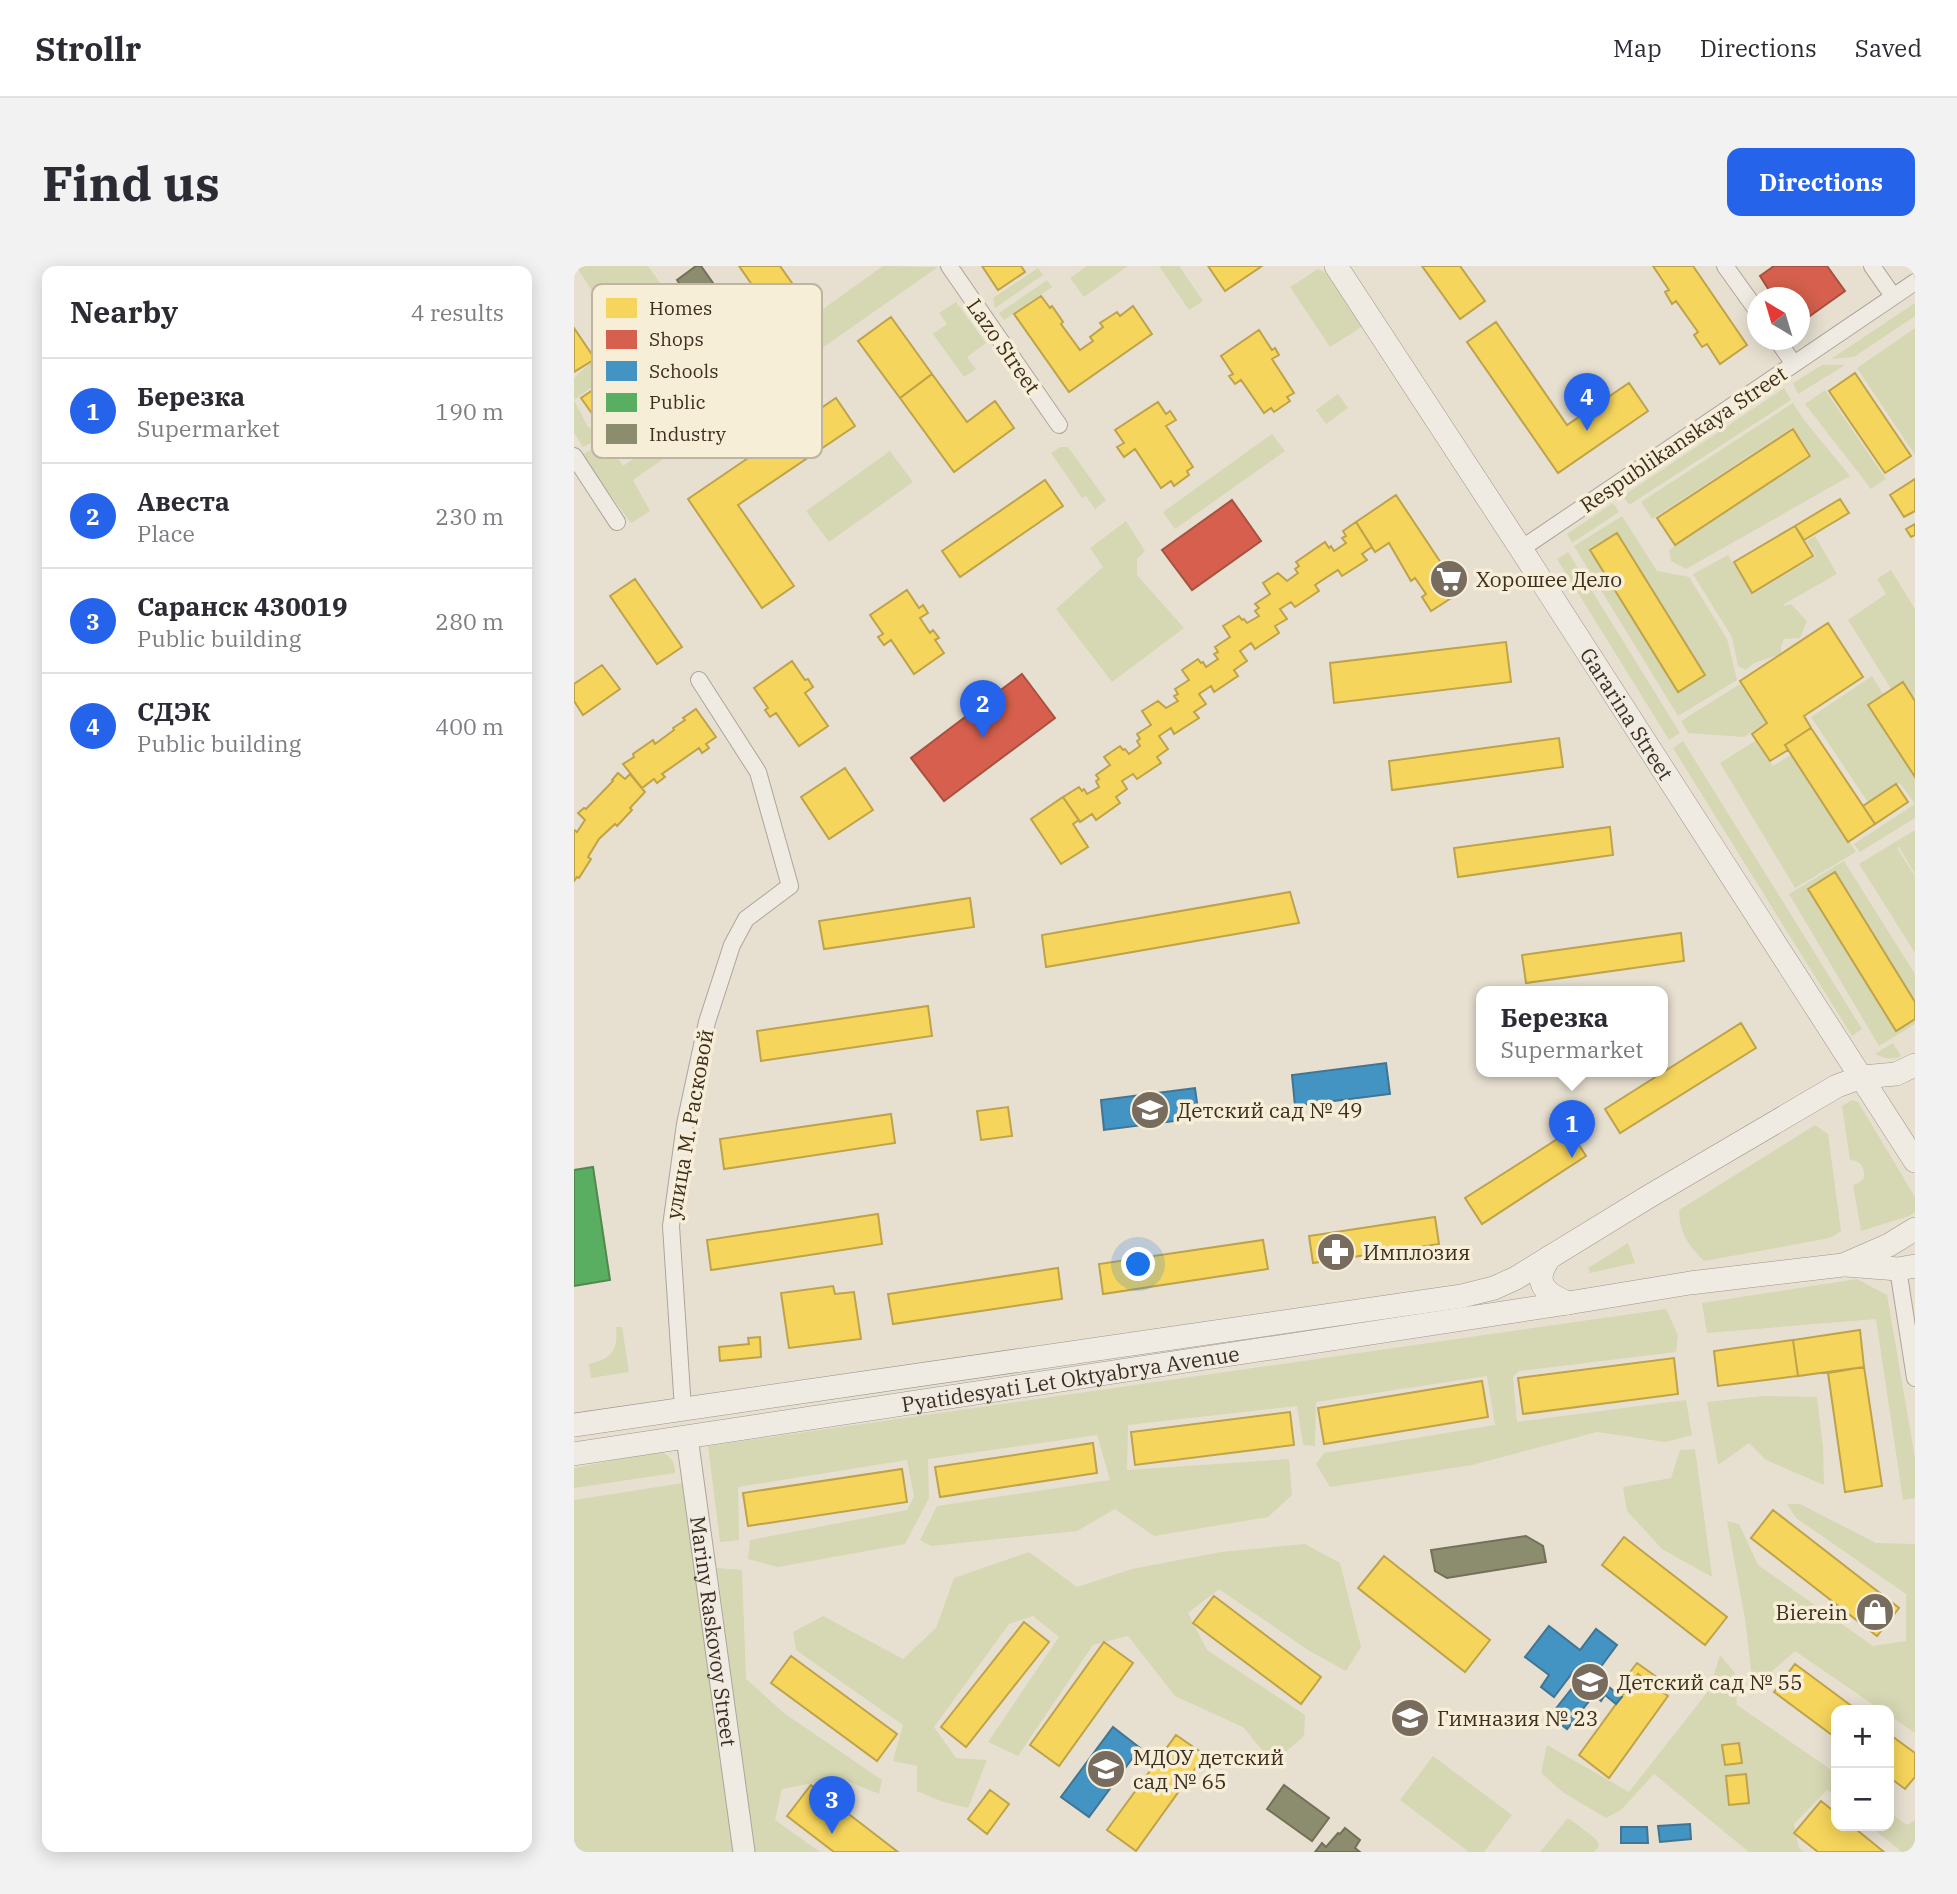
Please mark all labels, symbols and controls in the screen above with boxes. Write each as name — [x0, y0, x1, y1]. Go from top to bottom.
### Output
text: Strollr — [35, 27, 141, 70]
text: Map — [1613, 32, 1662, 64]
text: Directions — [1700, 32, 1817, 64]
text: Saved — [1855, 32, 1922, 64]
button: Directions — [1727, 148, 1915, 216]
text: Find us — [42, 151, 220, 214]
legend — [592, 284, 822, 458]
north arrow — [1747, 287, 1810, 350]
text: Nearby — [70, 292, 178, 331]
street label: Lazo Street — [961, 293, 1047, 399]
text: Homes — [649, 296, 712, 320]
text: 4 results — [411, 297, 504, 327]
text: Shops — [649, 327, 704, 351]
text: Schools — [649, 359, 718, 383]
street label: Respublikanskaya Street — [1574, 359, 1792, 519]
pin: 4 — [1564, 373, 1610, 431]
text: Березка — [137, 379, 245, 413]
text: Public — [649, 390, 706, 414]
text: 1 — [86, 396, 100, 426]
text: 190 m — [435, 396, 504, 426]
text: Supermarket — [137, 413, 280, 443]
text: Industry — [649, 422, 727, 446]
text: Авеста — [137, 484, 230, 518]
text: 2 — [86, 501, 100, 531]
text: 230 m — [435, 501, 504, 531]
text: Place — [137, 518, 195, 548]
supermarket icon: Хорошее Дело — [1428, 558, 1470, 600]
place label: Хорошее Дело — [1476, 565, 1622, 593]
text: Саранск 430019 — [137, 589, 348, 623]
text: 3 — [86, 606, 100, 636]
text: 280 m — [435, 606, 504, 636]
text: Public building — [137, 623, 301, 653]
street label: Gararina Street — [1574, 642, 1680, 785]
pin: 2 — [960, 680, 1006, 738]
text: СДЭК — [137, 694, 211, 728]
text: 4 — [86, 711, 100, 741]
text: 400 m — [435, 711, 504, 741]
text: Public building — [137, 728, 301, 758]
popup — [1476, 986, 1668, 1077]
text: Березка — [1501, 1000, 1609, 1034]
street label: улица М. Расковой — [659, 1027, 719, 1221]
text: Supermarket — [1501, 1034, 1643, 1064]
school or university icon: Детский сад № 49 — [1129, 1089, 1171, 1131]
place label: Детский сад № 49 — [1177, 1096, 1363, 1124]
pin: 1 — [1549, 1100, 1595, 1158]
pharmacy icon: Имплозия — [1315, 1231, 1357, 1273]
place label: Имплозия — [1363, 1238, 1470, 1266]
your location — [1121, 1247, 1155, 1281]
street label: Pyatidesyati Let Oktyabrya Avenue — [899, 1339, 1241, 1418]
street label: Mariny Raskovoy Street — [684, 1514, 743, 1748]
shop icon: Bierein — [1854, 1591, 1896, 1633]
place label: Bierein — [1775, 1598, 1848, 1626]
school or university icon: Детский сад № 55 — [1569, 1661, 1611, 1703]
place label: Детский сад № 55 — [1617, 1668, 1803, 1696]
school or university icon: Гимназия № 23 — [1389, 1697, 1431, 1739]
place label: Гимназия № 23 — [1437, 1704, 1598, 1732]
map controls — [1831, 1705, 1894, 1831]
button: + — [1831, 1705, 1894, 1768]
place label: МДОУ детский сад № 65 — [1133, 1743, 1284, 1795]
school or university icon: МДОУ детский сад № 65 — [1085, 1748, 1127, 1790]
button: − — [1831, 1768, 1894, 1831]
pin: 3 — [809, 1776, 855, 1834]

